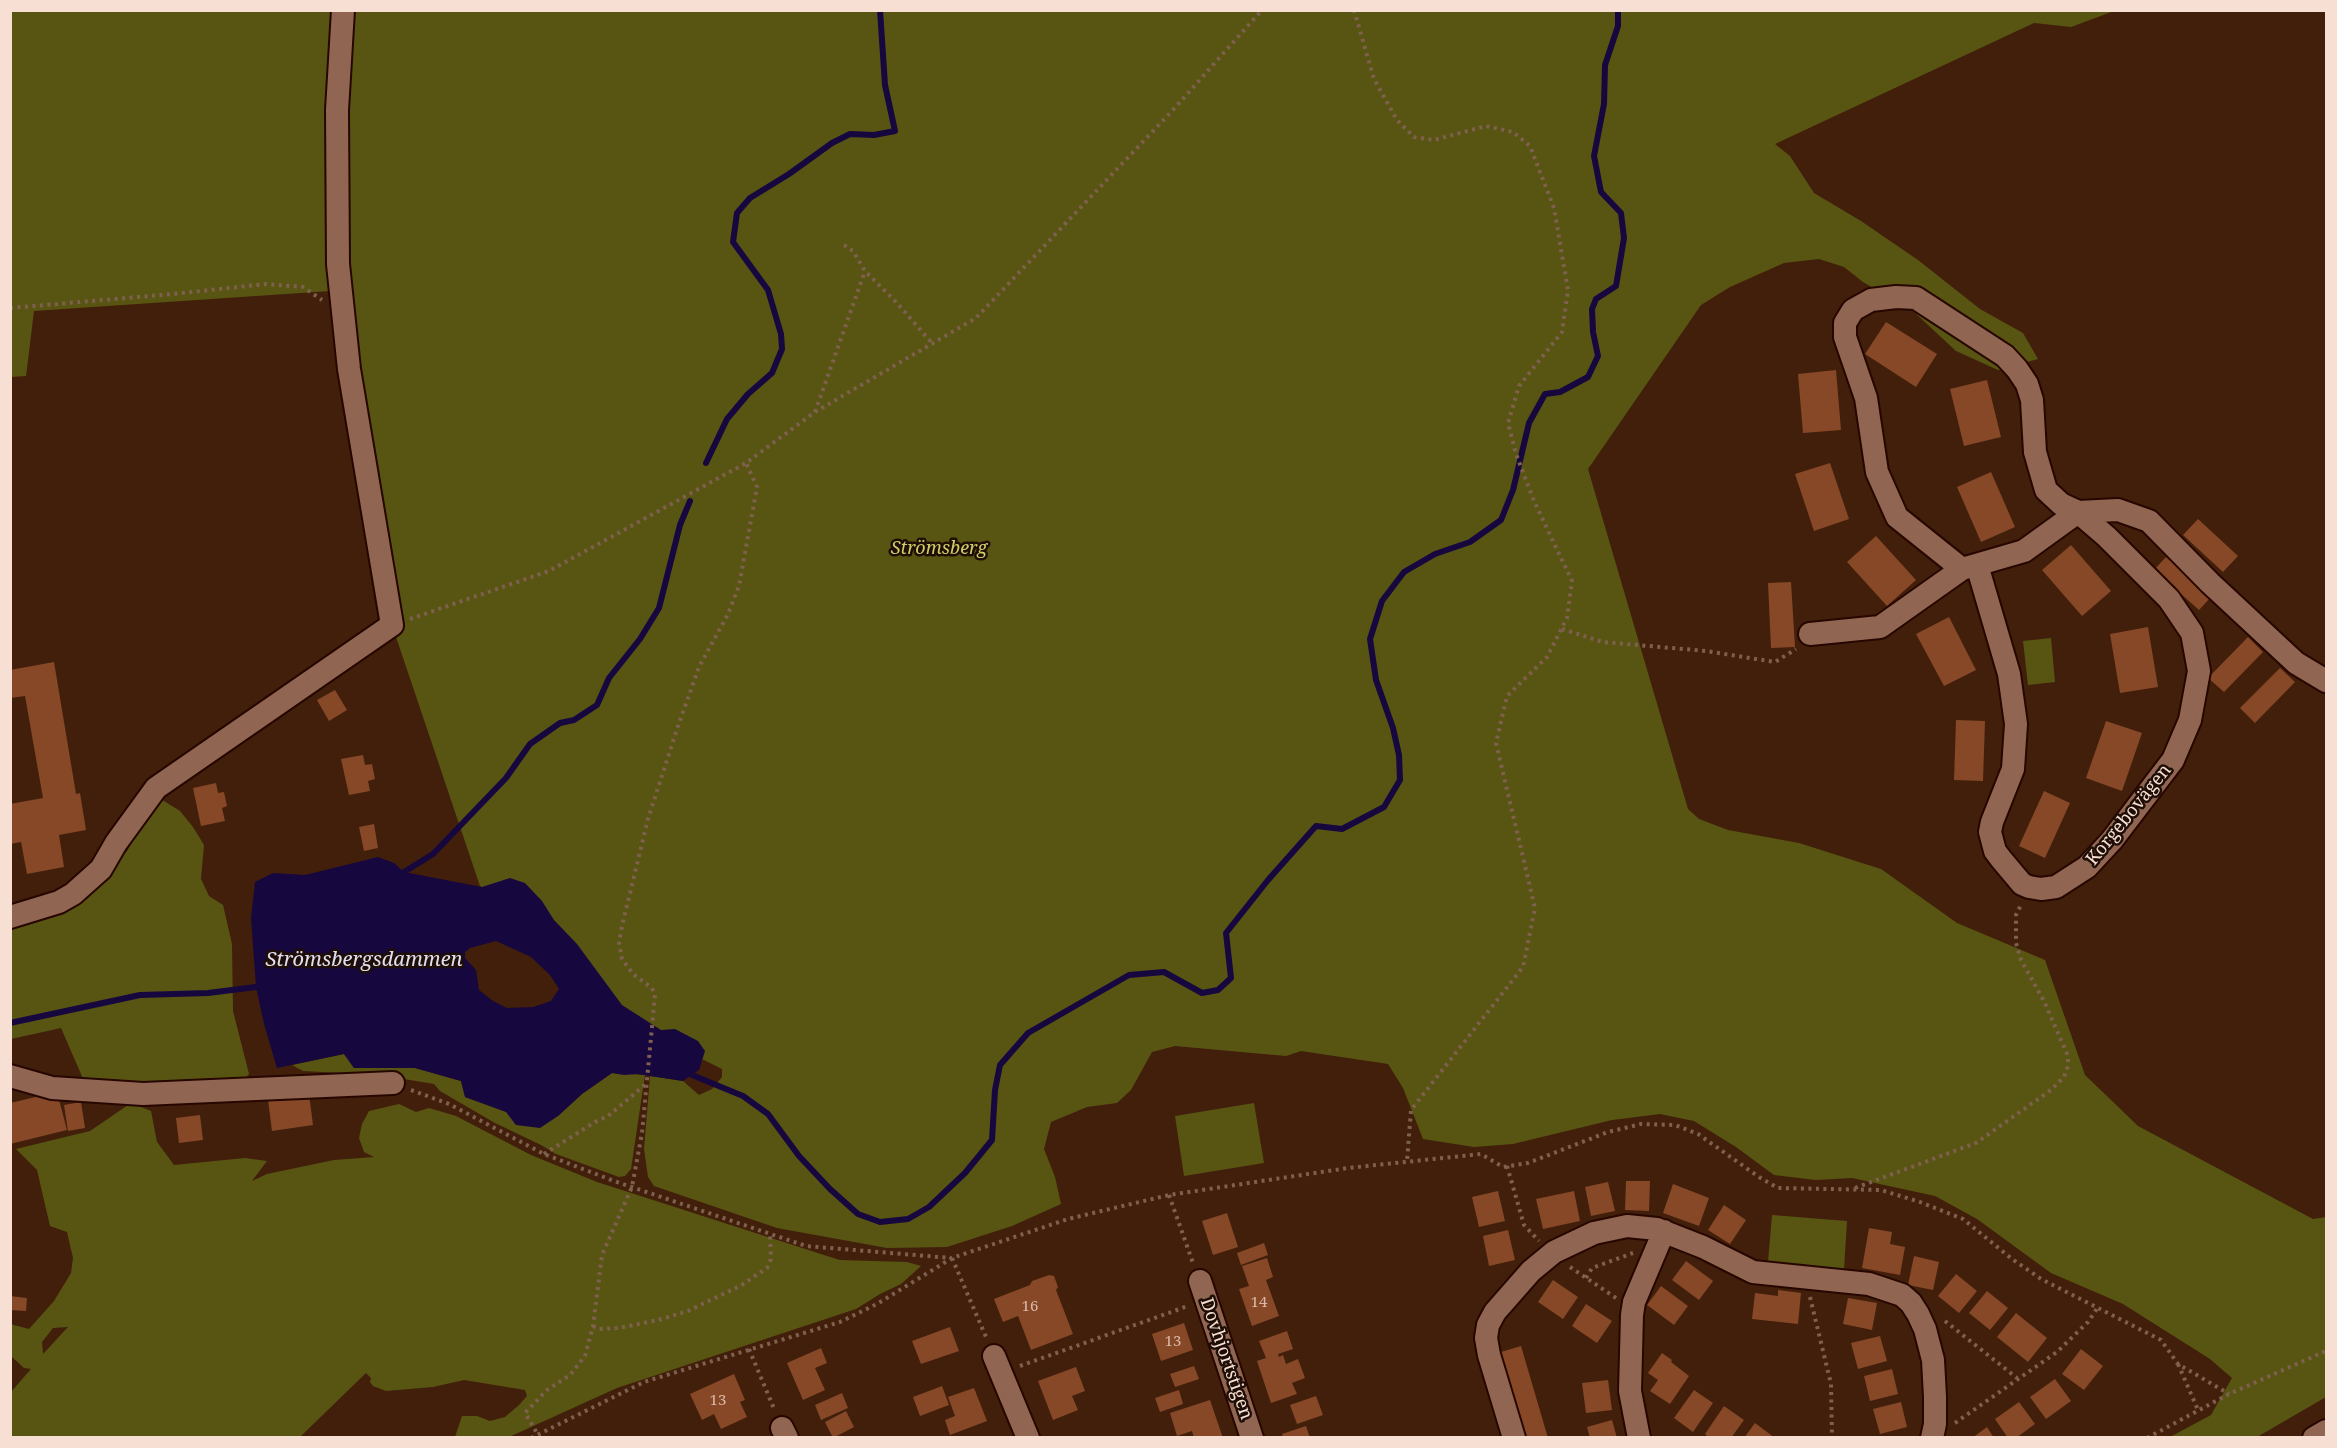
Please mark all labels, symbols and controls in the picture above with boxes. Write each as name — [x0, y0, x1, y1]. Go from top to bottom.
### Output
park label: Strömsberg — [891, 538, 987, 560]
street label: Korgebovägen — [2082, 760, 2176, 870]
water label: Strömsbergsdammen — [265, 948, 463, 972]
house number: 14 — [1251, 1294, 1267, 1312]
street label: Dovhjortstigen — [1195, 1295, 1257, 1423]
house number: 16 — [1022, 1298, 1038, 1316]
house number: 13 — [1165, 1333, 1181, 1351]
house number: 13 — [710, 1392, 726, 1410]

